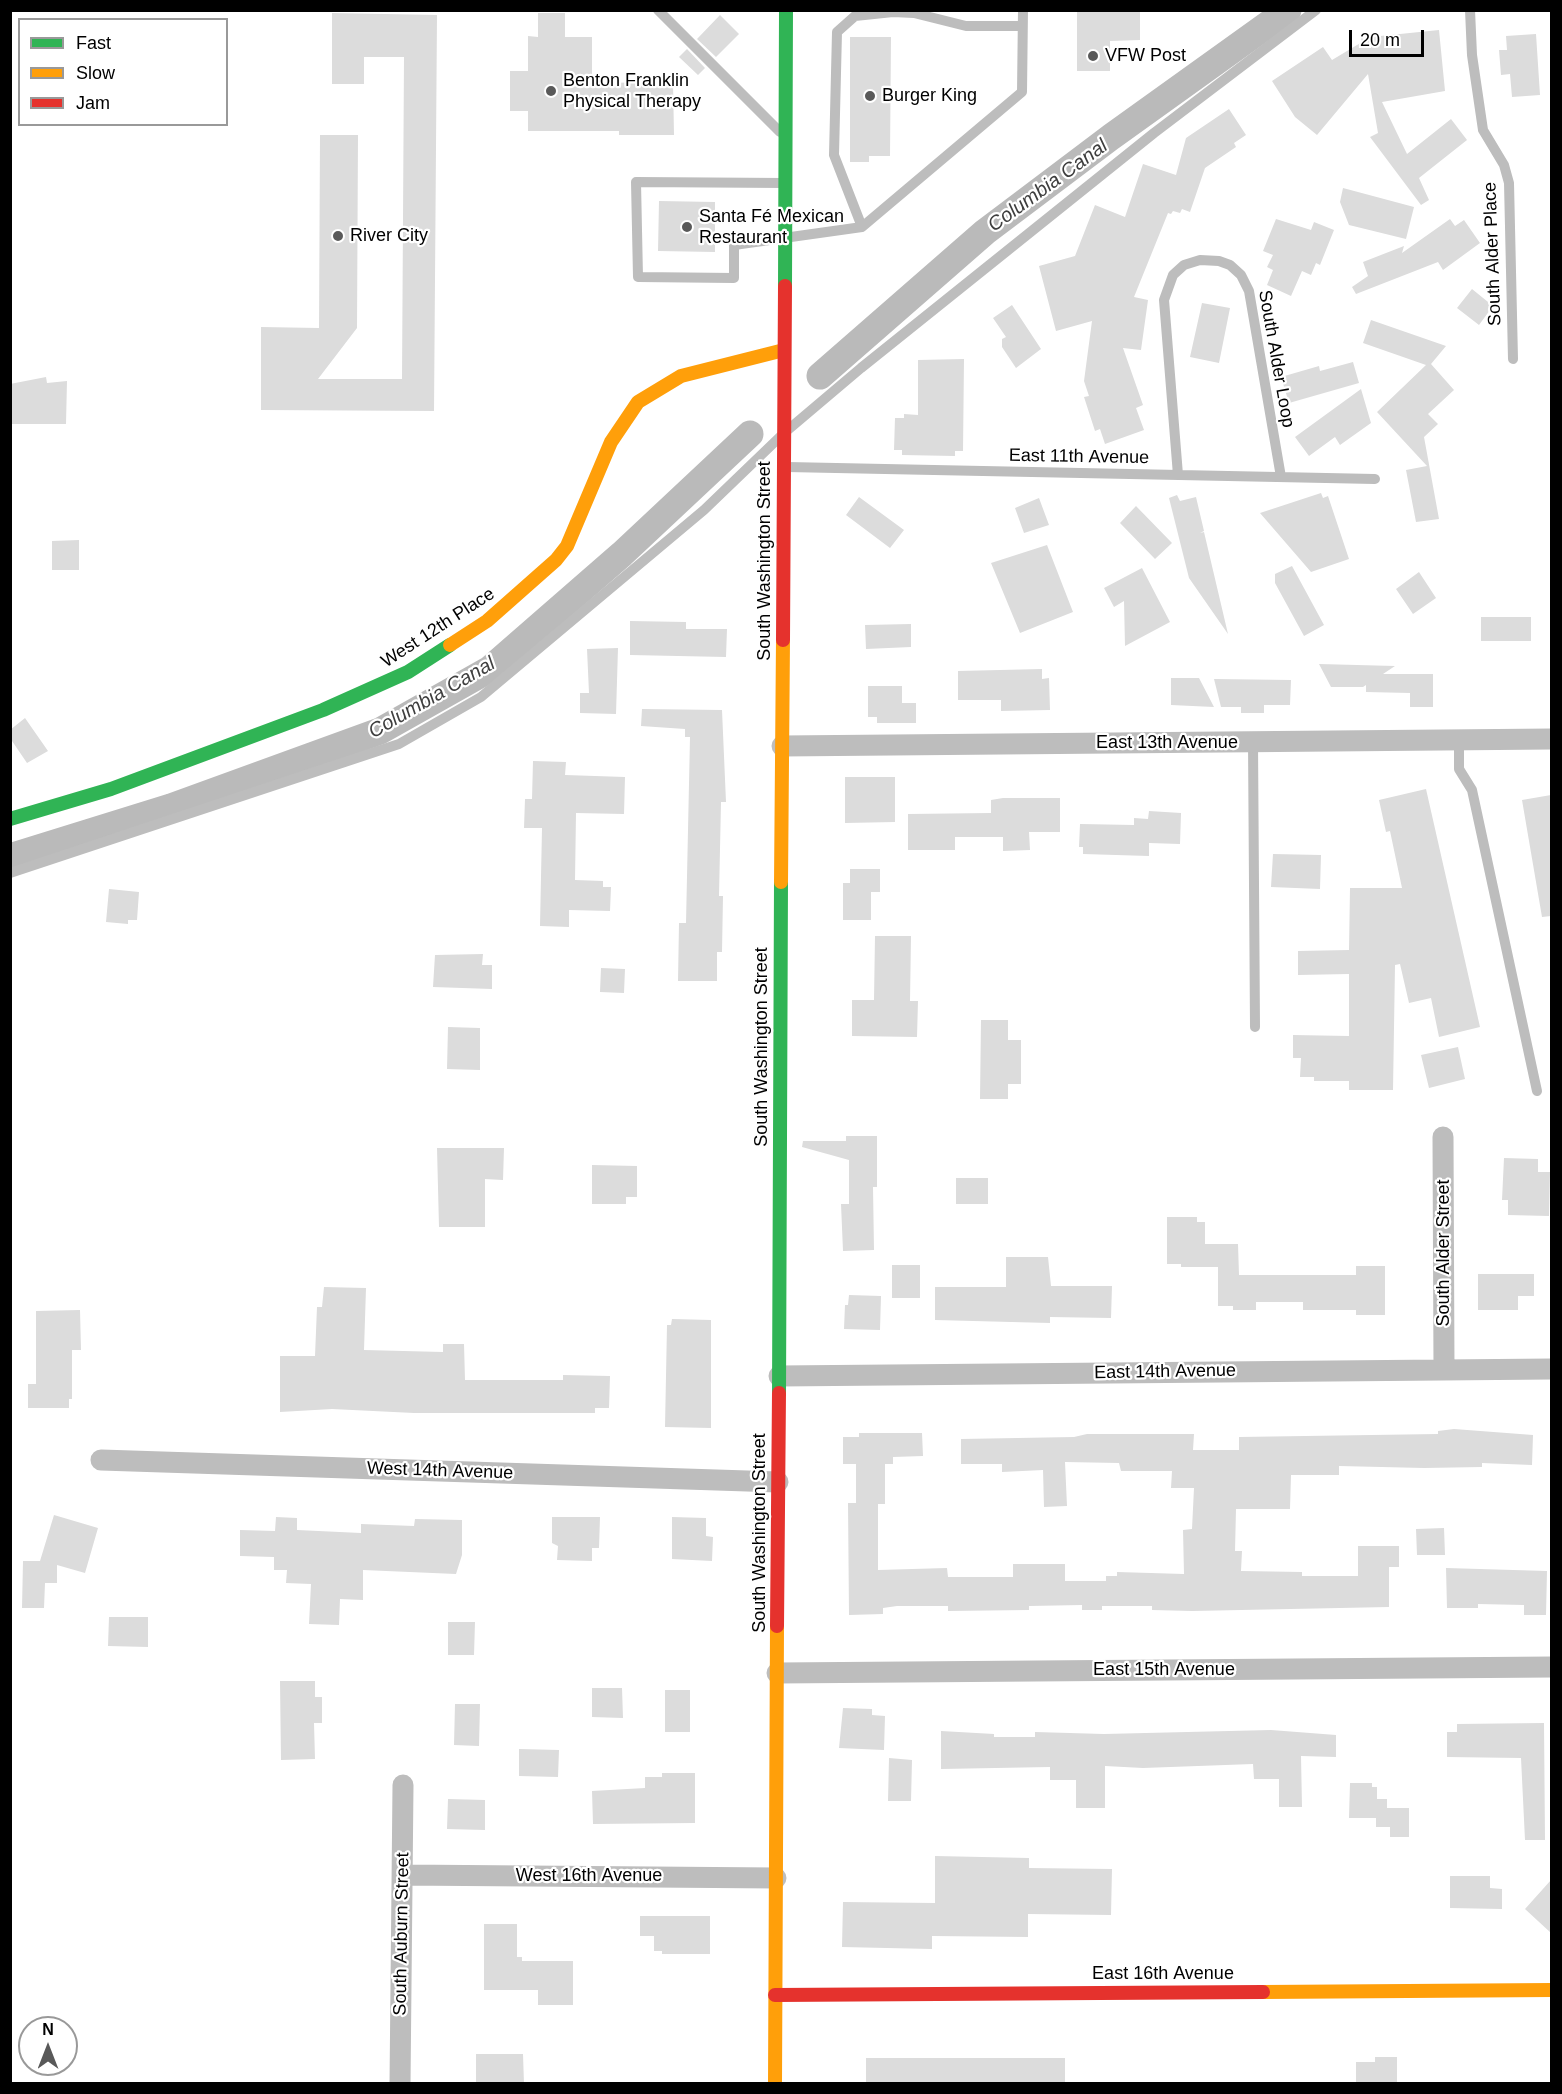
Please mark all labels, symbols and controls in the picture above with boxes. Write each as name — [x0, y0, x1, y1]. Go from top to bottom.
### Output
legend — [18, 18, 228, 126]
scale bar — [1352, 18, 1427, 56]
text: 20 m — [1360, 30, 1400, 50]
text: Fast — [76, 33, 111, 53]
place label: VFW Post — [1105, 45, 1186, 67]
marker: VFW Post — [1086, 49, 1100, 63]
text: Slow — [76, 63, 115, 83]
place label: Benton Franklin Physical Therapy — [563, 70, 701, 112]
marker: Benton Franklin Physical Therapy — [544, 84, 558, 98]
place label: Burger King — [882, 85, 977, 107]
marker: Burger King — [863, 89, 877, 103]
text: Jam — [76, 93, 110, 113]
water label: Columbia Canal — [983, 134, 1113, 238]
street label: South Alder Place — [1480, 182, 1506, 326]
place label: Santa Fé Mexican Restaurant — [699, 206, 844, 248]
marker: Santa Fé Mexican Restaurant — [680, 220, 694, 234]
place label: River City — [350, 225, 428, 247]
marker: River City — [331, 229, 345, 243]
street label: South Alder Loop — [1253, 289, 1299, 429]
street label: East 11th Avenue — [1009, 445, 1149, 469]
street label: South Washington Street — [754, 461, 776, 661]
street label: West 12th Place — [377, 583, 499, 673]
water label: Columbia Canal — [364, 652, 500, 744]
street label: East 13th Avenue — [1096, 732, 1238, 754]
street label: South Washington Street — [751, 947, 773, 1147]
street label: South Alder Street — [1433, 1179, 1455, 1327]
street label: East 14th Avenue — [1094, 1360, 1236, 1384]
street label: South Washington Street — [749, 1433, 771, 1633]
street label: West 14th Avenue — [366, 1458, 514, 1484]
street label: East 15th Avenue — [1093, 1659, 1235, 1681]
street label: South Auburn Street — [390, 1852, 414, 2016]
street label: West 16th Avenue — [516, 1865, 662, 1887]
street label: East 16th Avenue — [1092, 1963, 1234, 1985]
north arrow — [18, 2016, 78, 2076]
text: N — [42, 2021, 54, 2038]

